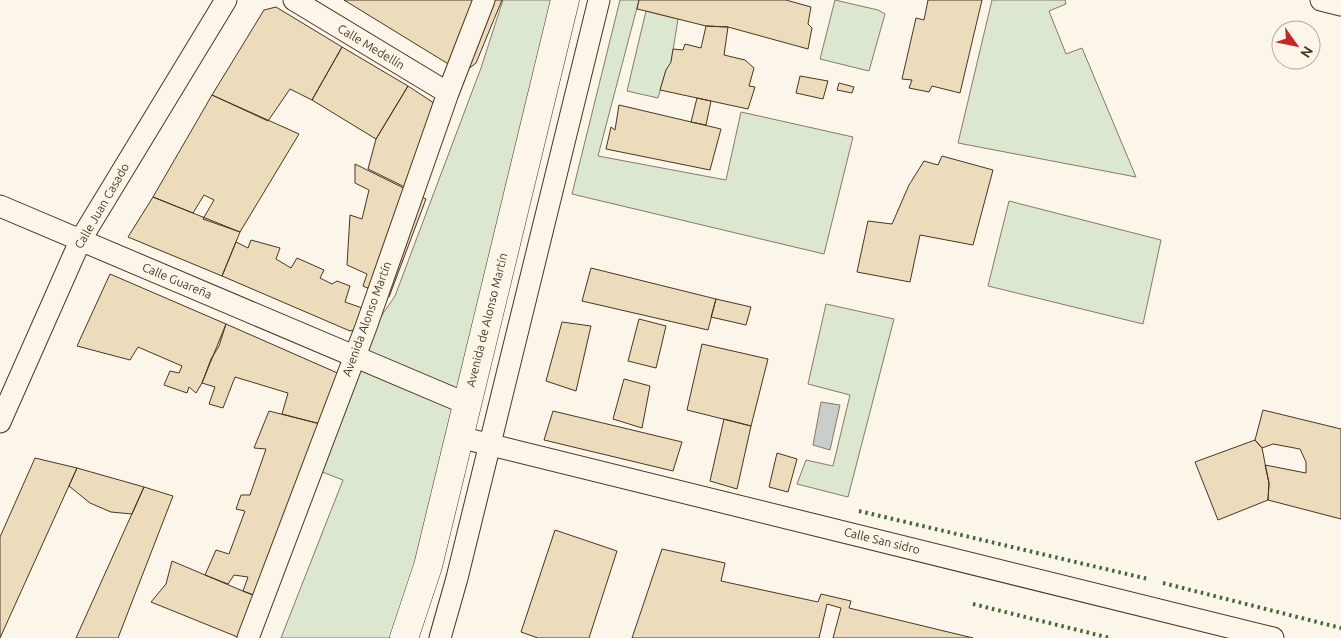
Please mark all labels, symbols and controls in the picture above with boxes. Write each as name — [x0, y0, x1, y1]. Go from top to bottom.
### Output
north arrow — [1271, 20, 1321, 70]
street label: Calle Medellín — [335, 21, 407, 72]
text: N — [1297, 43, 1316, 61]
street label: Calle Juan Casado — [72, 161, 131, 251]
street label: Avenida de Alonso Martín — [464, 252, 509, 388]
street label: Calle Guareña — [140, 260, 214, 301]
street label: Avenida Alonso Martín — [340, 260, 393, 378]
street label: Calle San sidro — [843, 525, 922, 556]

